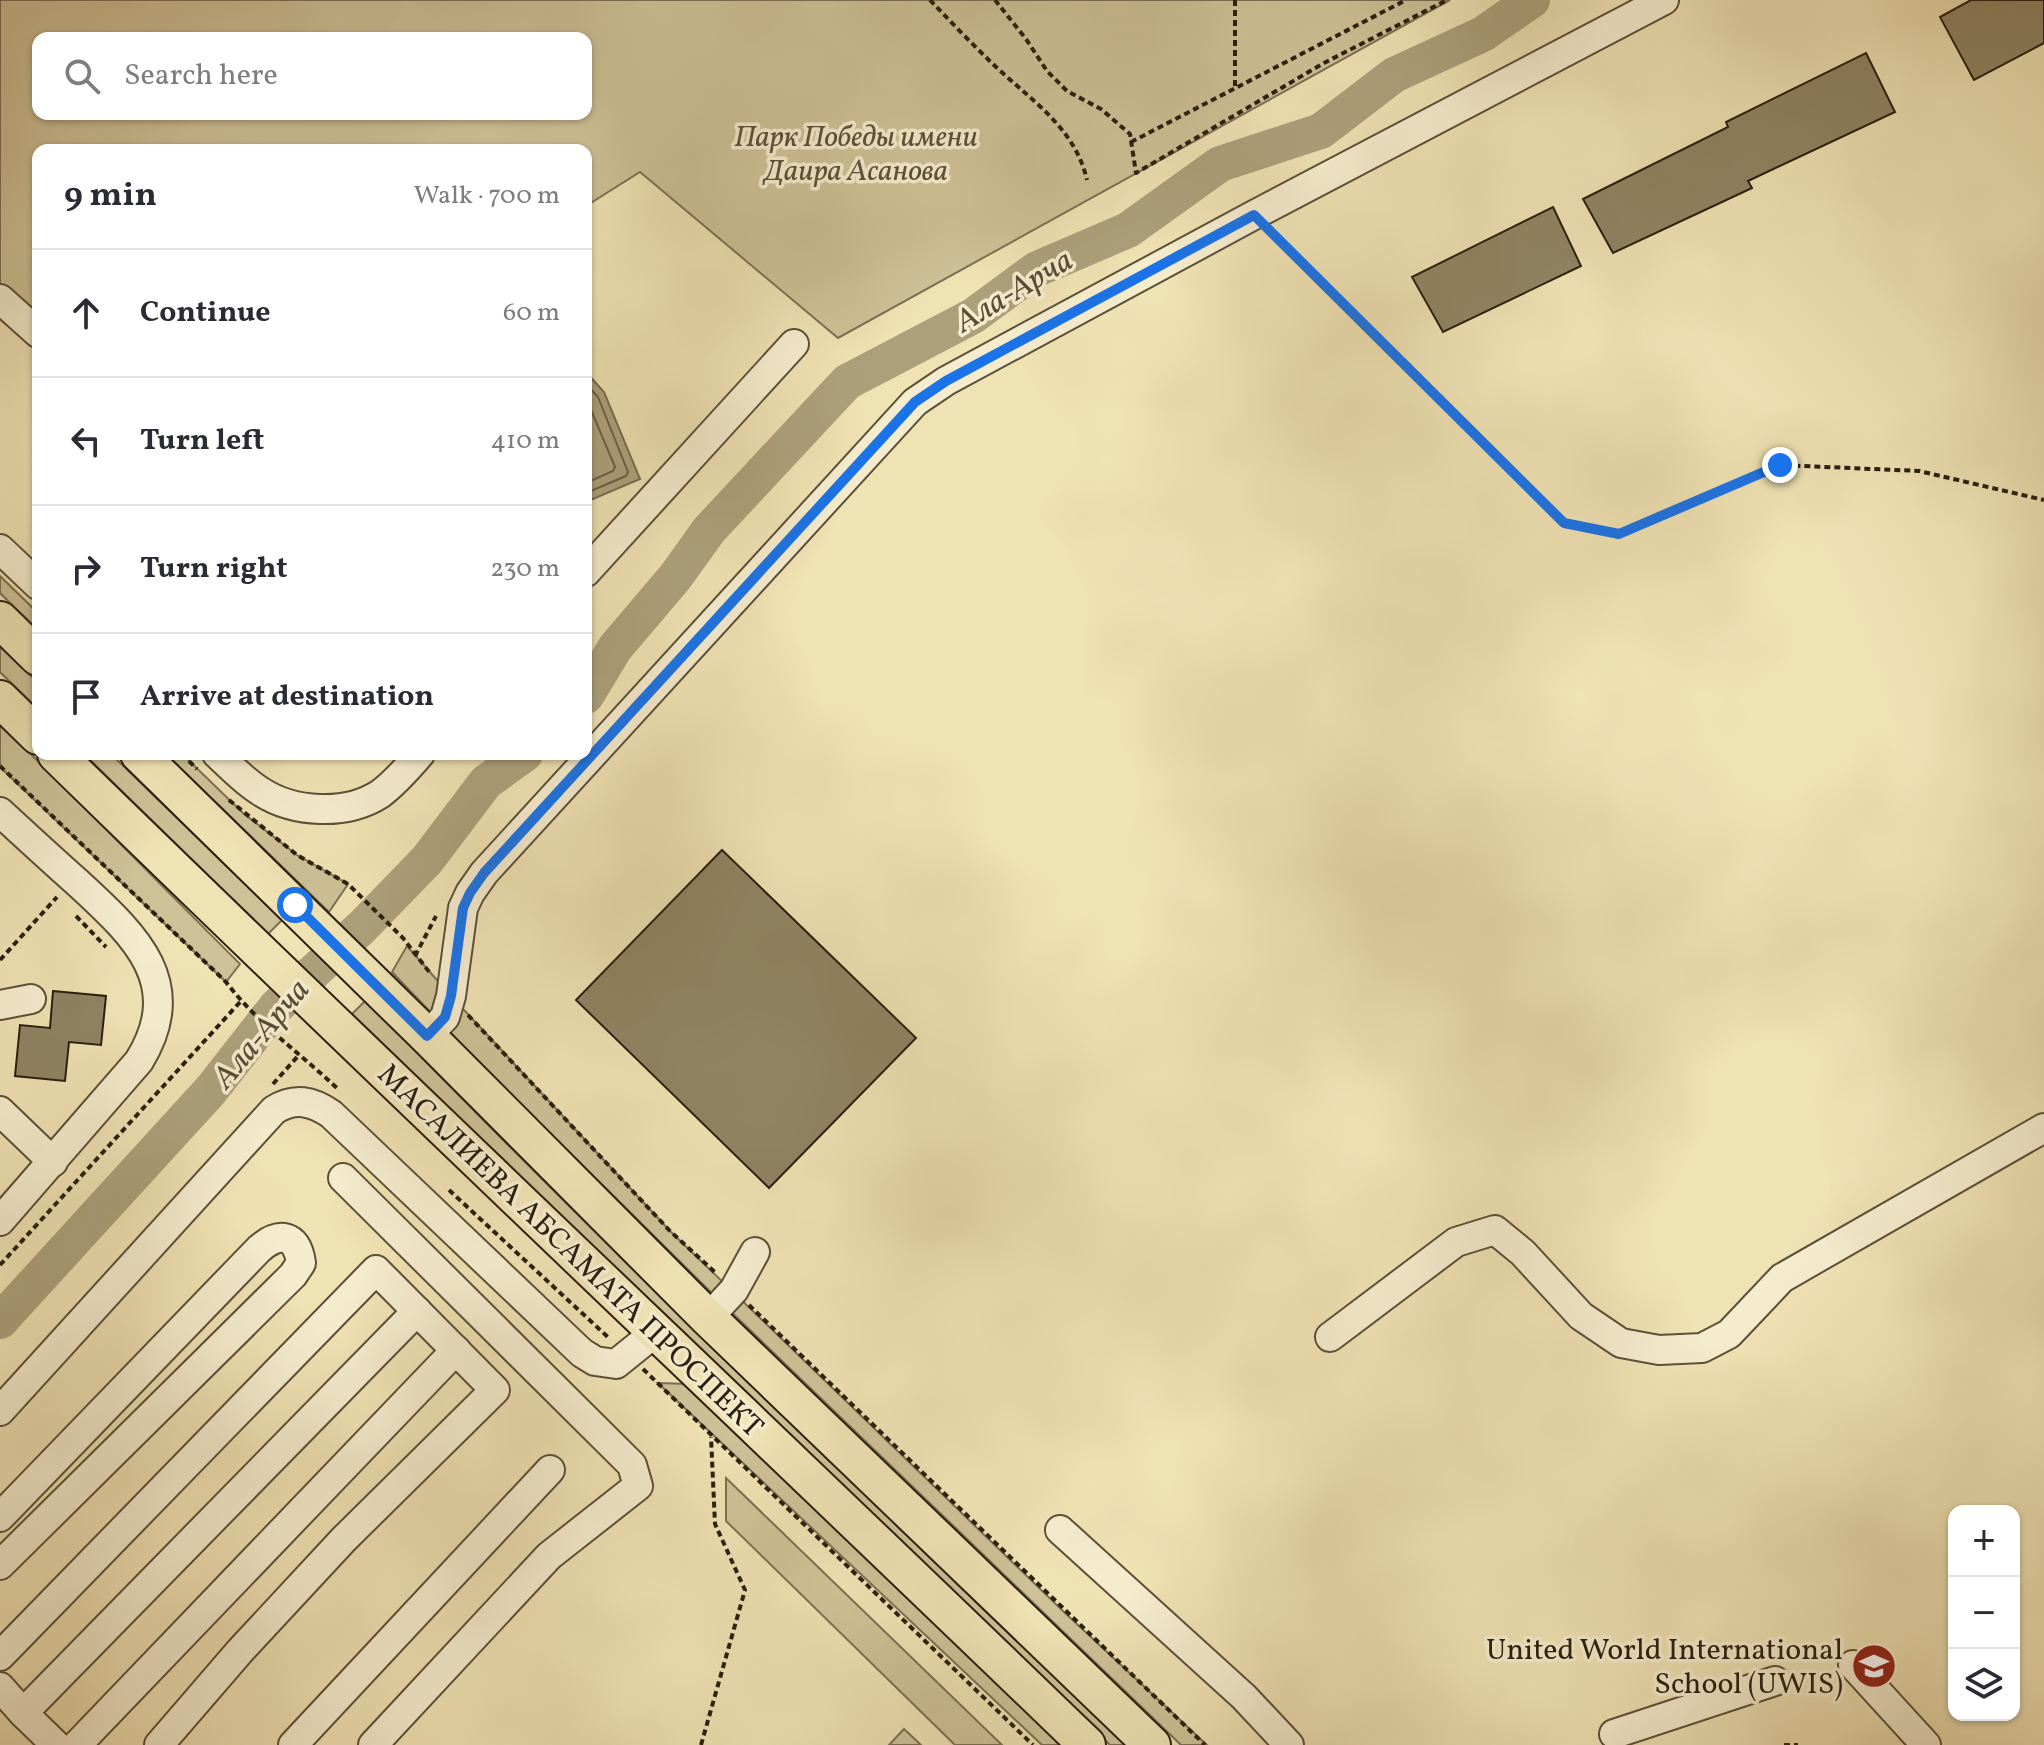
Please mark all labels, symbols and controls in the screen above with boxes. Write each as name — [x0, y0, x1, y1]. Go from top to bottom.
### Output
search box — [32, 32, 592, 120]
icon: search — [60, 54, 104, 98]
text: Search here — [124, 55, 278, 97]
park label: Парк Победы имени Даира Асанова — [734, 117, 978, 193]
text: 9 min — [64, 173, 157, 220]
text: Walk · 700 m — [414, 178, 560, 214]
water label: Ала-Арча — [946, 240, 1082, 346]
icon: ahead — [64, 291, 108, 335]
text: Continue — [140, 292, 271, 334]
text: 60 m — [503, 295, 560, 331]
icon: left — [64, 419, 108, 463]
text: Turn left — [140, 420, 264, 462]
text: 410 m — [491, 423, 560, 459]
route end — [1762, 447, 1798, 483]
icon: right — [64, 547, 108, 591]
text: Turn right — [140, 548, 288, 590]
text: 230 m — [490, 551, 560, 587]
icon: arrive — [64, 675, 108, 719]
text: Arrive at destination — [140, 676, 434, 718]
route start — [277, 887, 313, 923]
water label: Ала-Арча — [203, 971, 321, 1100]
street label: МАСАЛИЕВА АБСАМАТА ПРОСПЕКТ — [367, 1055, 772, 1448]
map controls — [1948, 1505, 2020, 1721]
button: + — [1948, 1505, 2020, 1577]
button: − — [1948, 1577, 2020, 1649]
place label: United World International School (UWIS) — [1486, 1630, 1843, 1706]
school or university icon: United World International School (UWIS) — [1850, 1642, 1898, 1690]
button: layers — [1948, 1649, 2020, 1721]

